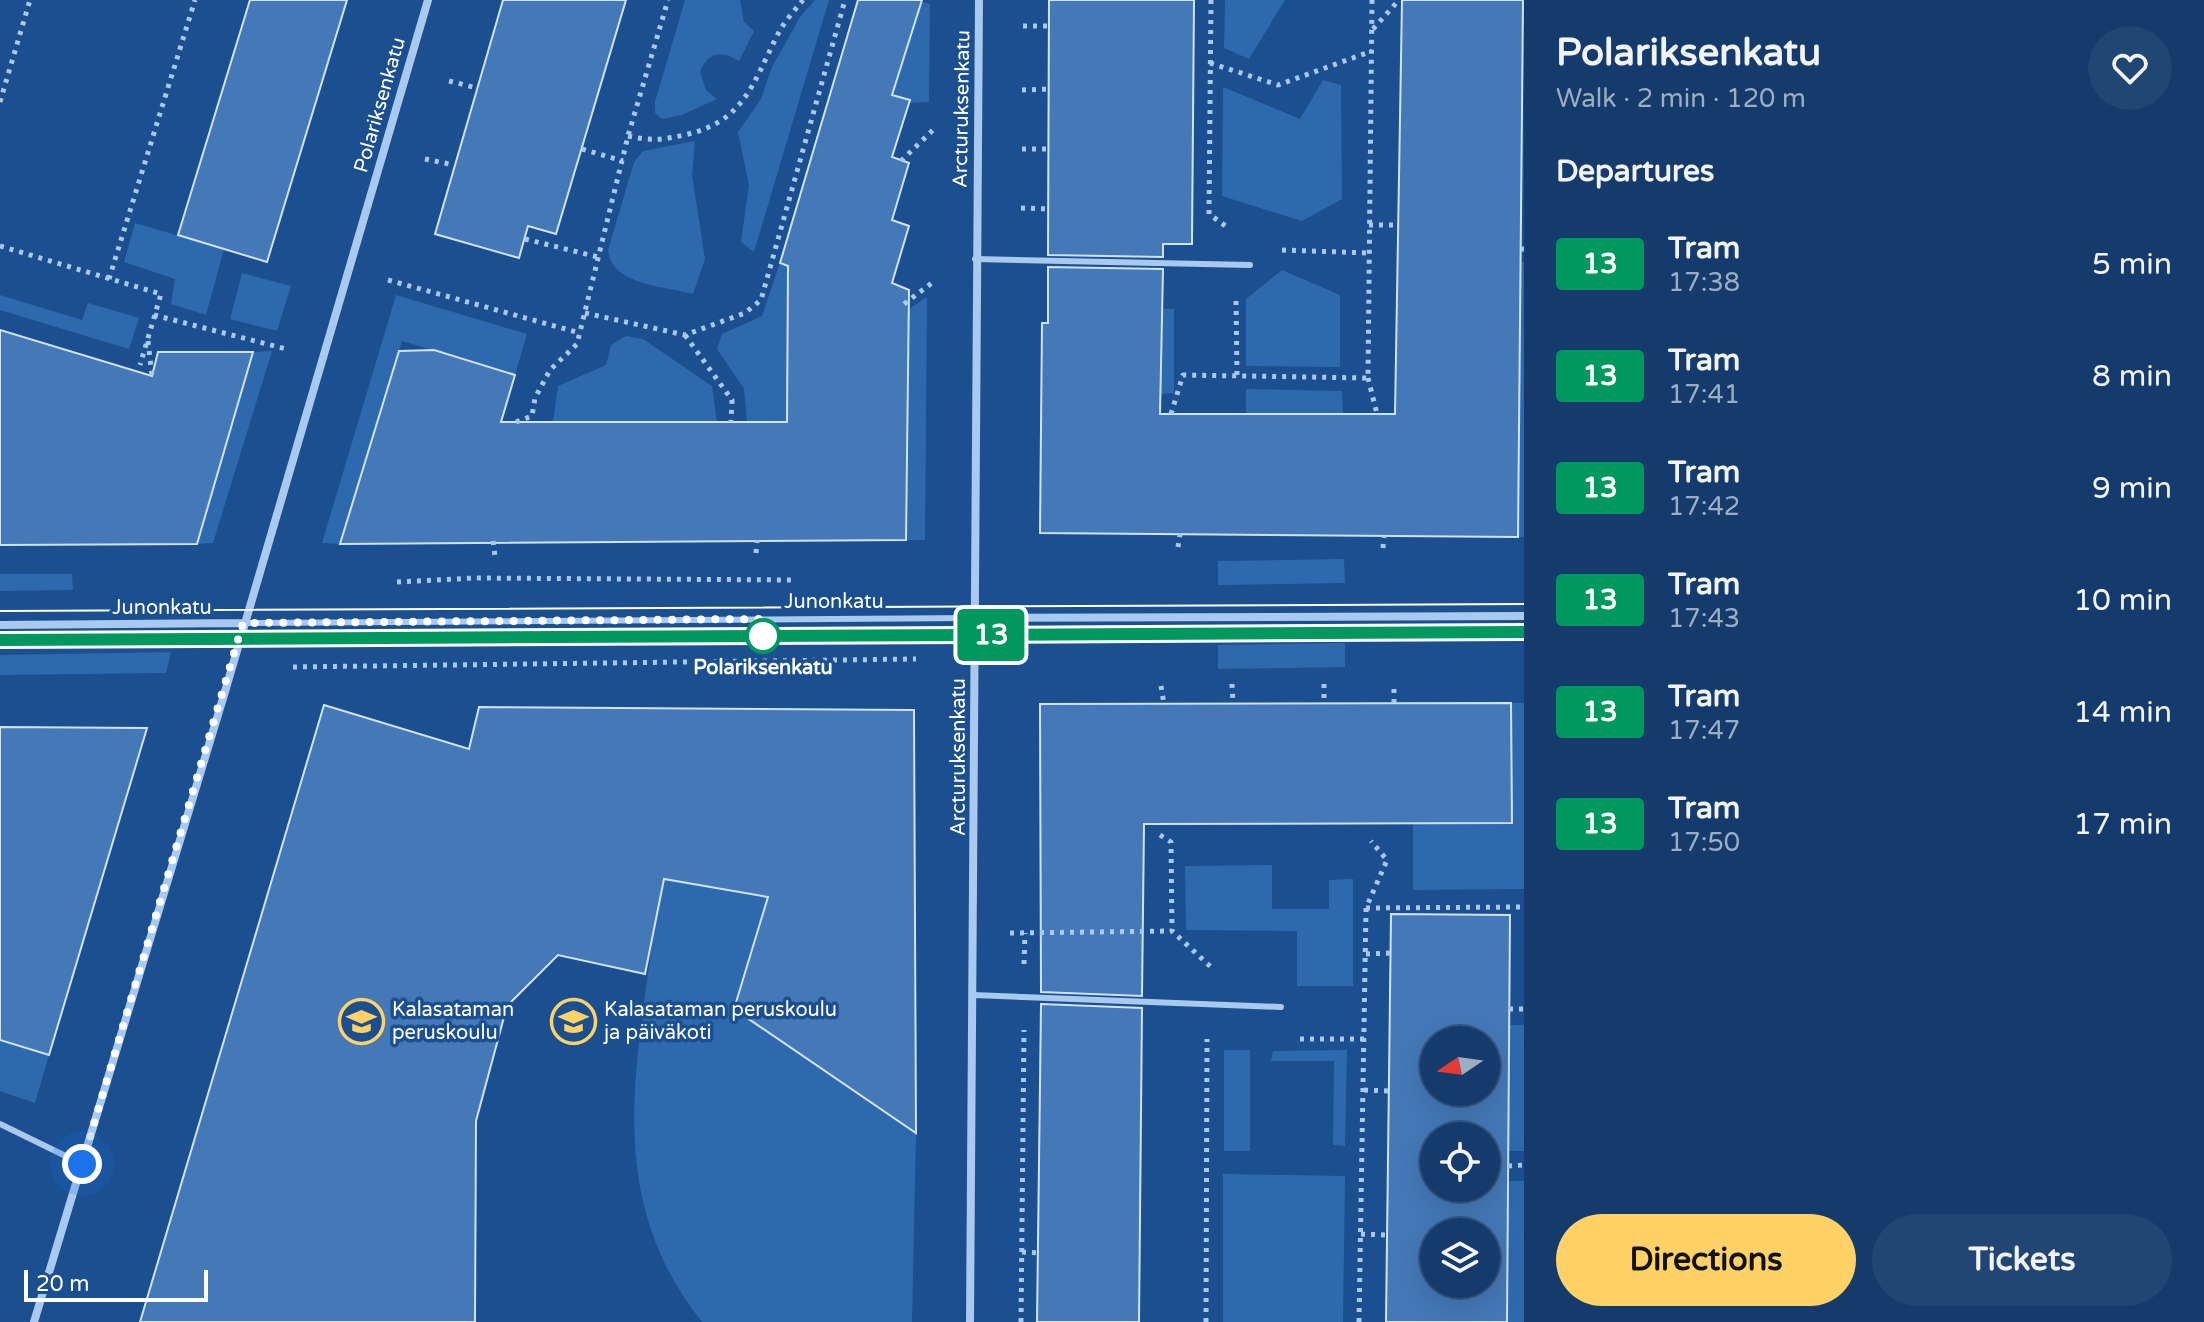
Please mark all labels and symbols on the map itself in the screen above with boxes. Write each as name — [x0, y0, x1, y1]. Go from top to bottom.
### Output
street label: Arcturuksenkatu — [949, 30, 975, 188]
street label: Polariksenkatu — [349, 35, 411, 175]
street label: Junonkatu — [784, 590, 884, 614]
street label: Junonkatu — [112, 596, 212, 620]
line badge: 13 — [955, 609, 1027, 661]
marker: Polariksenkatu — [746, 619, 780, 653]
place label: Polariksenkatu — [693, 656, 833, 680]
street label: Arcturuksenkatu — [947, 678, 971, 836]
school or university icon: Kalasataman peruskoulu — [337, 997, 385, 1045]
school or university icon: Kalasataman peruskoulu ja päiväkoti — [549, 997, 597, 1045]
place label: Kalasataman peruskoulu — [392, 998, 514, 1045]
place label: Kalasataman peruskoulu ja päiväkoti — [603, 998, 837, 1045]
north arrow — [1420, 1026, 1500, 1106]
your location — [62, 1144, 102, 1184]
scale bar — [24, 1266, 208, 1302]

